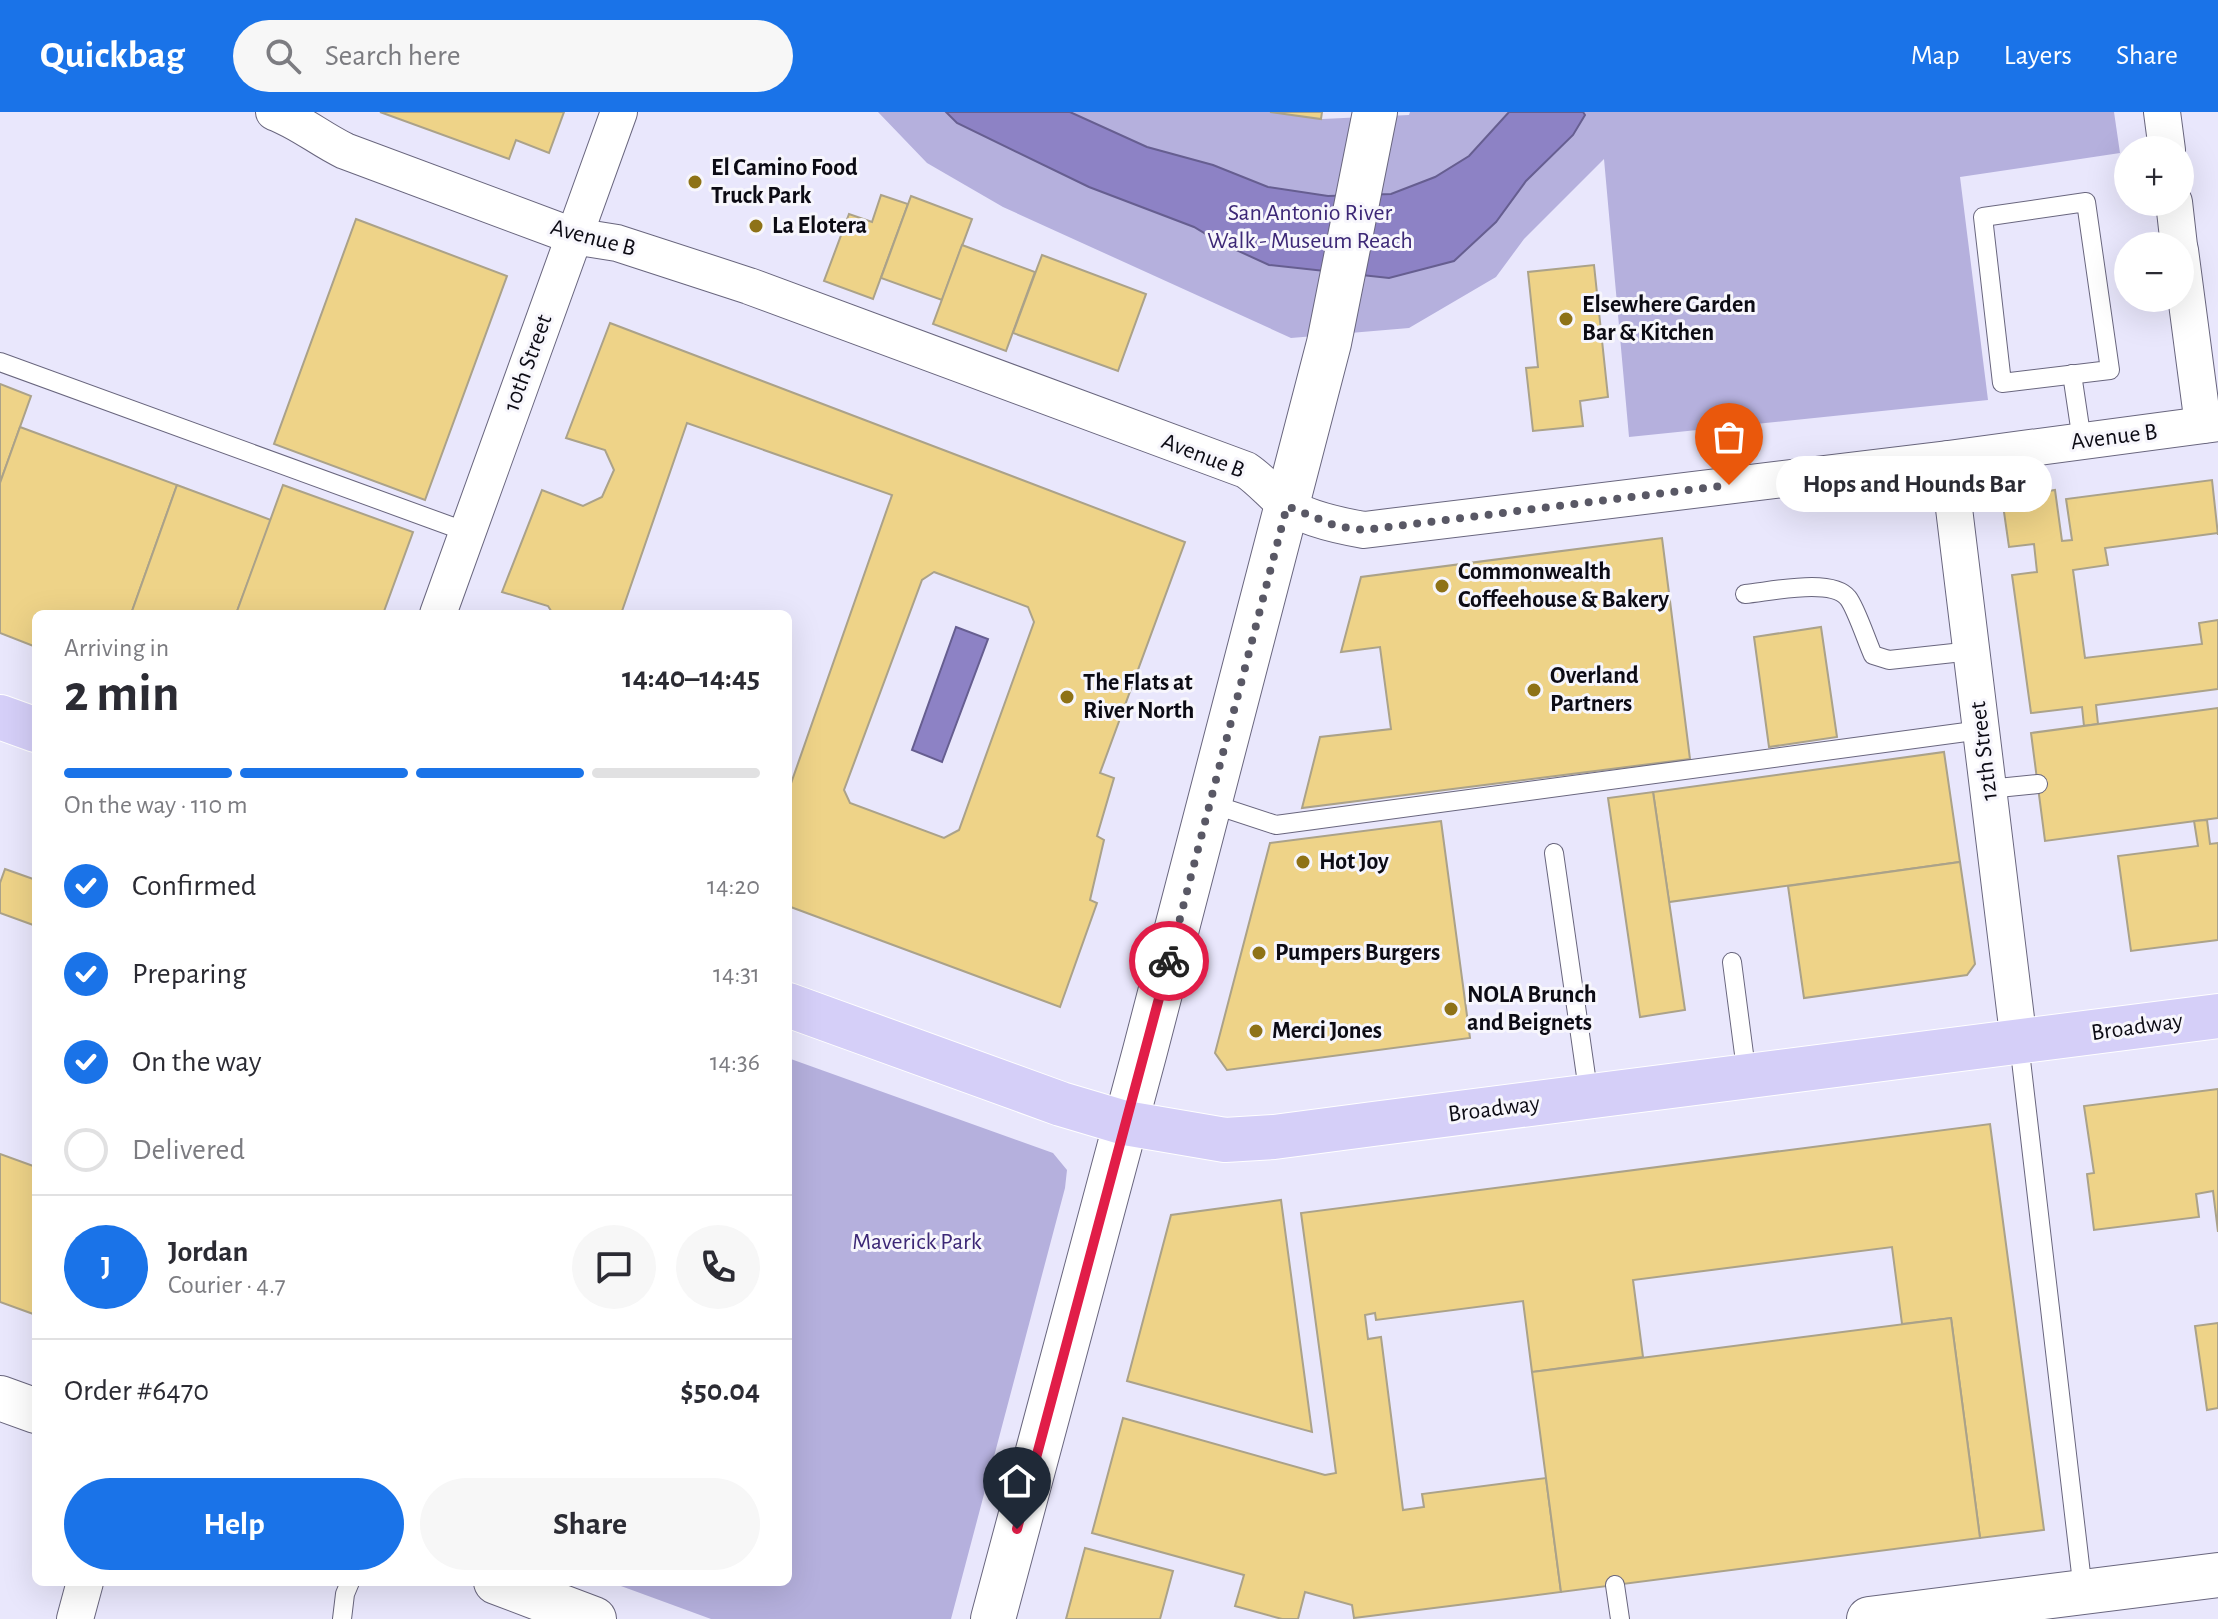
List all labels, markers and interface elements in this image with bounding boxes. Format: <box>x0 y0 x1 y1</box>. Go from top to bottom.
search box <box>233 20 793 92</box>
icon: search <box>261 34 305 78</box>
text: Quickbag <box>40 37 185 75</box>
text: Search here <box>325 41 461 71</box>
text: Map <box>1911 42 1960 70</box>
text: Layers <box>2004 42 2072 70</box>
text: Share <box>2116 42 2178 70</box>
map controls <box>2114 136 2194 312</box>
button: + <box>2114 136 2194 216</box>
place label: El Camino Food Truck Park <box>711 156 858 208</box>
marker: El Camino Food Truck Park <box>686 173 704 191</box>
park label: San Antonio River Walk - Museum Reach <box>1207 201 1413 253</box>
place label: La Elotera <box>772 214 867 238</box>
street label: Avenue B <box>548 215 638 261</box>
marker: La Elotera <box>747 217 765 235</box>
button: − <box>2114 232 2194 312</box>
place label: Elsewhere Garden Bar & Kitchen <box>1582 293 1756 345</box>
marker: Elsewhere Garden Bar & Kitchen <box>1557 310 1575 328</box>
street label: 10th Street <box>499 311 557 415</box>
pin <box>1695 403 1763 485</box>
icon: bag <box>1707 415 1751 459</box>
street label: Avenue B <box>2069 420 2159 454</box>
street label: Avenue B <box>1158 429 1248 483</box>
callout: Hops and Hounds Bar <box>1777 457 2053 513</box>
text: Hops and Hounds Bar <box>1802 471 2026 497</box>
place label: Commonwealth Coffeehouse & Bakery <box>1458 560 1669 612</box>
marker: Commonwealth Coffeehouse & Bakery <box>1433 577 1451 595</box>
text: Arriving in <box>64 635 169 661</box>
text: 14:40–14:45 <box>622 663 760 693</box>
place label: Overland Partners <box>1550 664 1639 716</box>
text: 2 min <box>64 668 179 720</box>
place label: The Flats at River North <box>1083 671 1194 723</box>
marker: Overland Partners <box>1525 681 1543 699</box>
marker: The Flats at River North <box>1058 688 1076 706</box>
street label: 12th Street <box>1966 700 2002 802</box>
text: On the way · 110 m <box>64 792 247 818</box>
place label: Hot Joy <box>1319 850 1389 874</box>
marker: Hot Joy <box>1294 853 1312 871</box>
icon: check <box>64 864 108 908</box>
text: Confirmed <box>132 871 256 901</box>
text: 14:20 <box>707 873 760 899</box>
courier <box>1129 921 1209 1001</box>
icon: bike <box>1147 939 1191 983</box>
place label: Pumpers Burgers <box>1275 941 1440 965</box>
marker: Pumpers Burgers <box>1250 944 1268 962</box>
icon: check <box>64 952 108 996</box>
text: Preparing <box>132 959 247 989</box>
text: 14:31 <box>713 961 760 987</box>
place label: NOLA Brunch and Beignets <box>1467 983 1597 1035</box>
marker: NOLA Brunch and Beignets <box>1442 1000 1460 1018</box>
street label: Broadway <box>2090 1009 2184 1045</box>
place label: Merci Jones <box>1272 1019 1382 1043</box>
marker: Merci Jones <box>1247 1022 1265 1040</box>
icon: check <box>64 1040 108 1084</box>
text: On the way <box>132 1047 261 1077</box>
text: 14:36 <box>710 1049 760 1075</box>
street label: Broadway <box>1447 1091 1541 1127</box>
text: Delivered <box>132 1135 245 1165</box>
button: chat <box>572 1225 656 1309</box>
button: phone <box>676 1225 760 1309</box>
park label: Maverick Park <box>852 1230 982 1254</box>
text: Jordan <box>168 1237 248 1267</box>
text: J <box>101 1252 111 1282</box>
text: Courier · 4.7 <box>168 1272 286 1298</box>
text: Order #6470 <box>64 1376 209 1406</box>
text: $50.04 <box>680 1376 760 1406</box>
pin <box>983 1447 1051 1529</box>
icon: home <box>995 1459 1039 1503</box>
button: Help <box>64 1478 404 1570</box>
button: Share <box>420 1478 760 1570</box>

